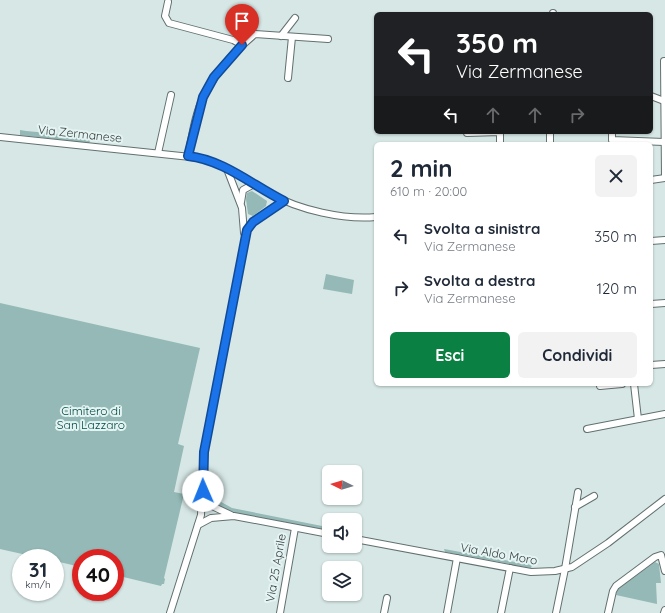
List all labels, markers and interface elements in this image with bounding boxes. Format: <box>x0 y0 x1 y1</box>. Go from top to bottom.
pin <box>225 4 259 45</box>
icon: arrive <box>231 10 253 32</box>
text: 350 m <box>456 25 538 60</box>
icon: left <box>390 28 442 80</box>
text: Via Zermanese <box>456 60 583 83</box>
icon: left <box>440 104 462 126</box>
icon: ahead <box>482 104 504 126</box>
icon: ahead <box>524 104 546 126</box>
icon: right <box>566 104 588 126</box>
street label: Via Zermanese <box>37 122 123 145</box>
text: 2 min <box>390 153 452 183</box>
button: close <box>595 155 637 197</box>
text: 610 m · 20:00 <box>390 183 467 199</box>
text: Svolta a sinistra <box>424 219 540 238</box>
icon: left <box>390 225 412 247</box>
text: 350 m <box>594 227 637 246</box>
text: Via Zermanese <box>424 238 516 254</box>
text: Svolta a destra <box>424 271 535 290</box>
icon: right <box>390 277 412 299</box>
text: 120 m <box>596 279 637 298</box>
text: Via Zermanese <box>424 290 516 306</box>
button: Esci <box>390 332 510 378</box>
button: Condividi <box>518 332 637 378</box>
park label: Cimitero di San Lazzaro <box>57 403 125 432</box>
north arrow <box>322 465 362 505</box>
map controls <box>322 465 362 601</box>
position arrow <box>182 470 224 512</box>
button: sound <box>322 513 362 553</box>
street label: Via 25 Aprile <box>262 532 289 603</box>
street label: Via Aldo Moro <box>459 539 539 568</box>
speed limit sign: 40 <box>72 549 124 601</box>
text: 31 <box>29 557 47 582</box>
button: layers <box>322 561 362 601</box>
text: km/h <box>25 578 51 591</box>

